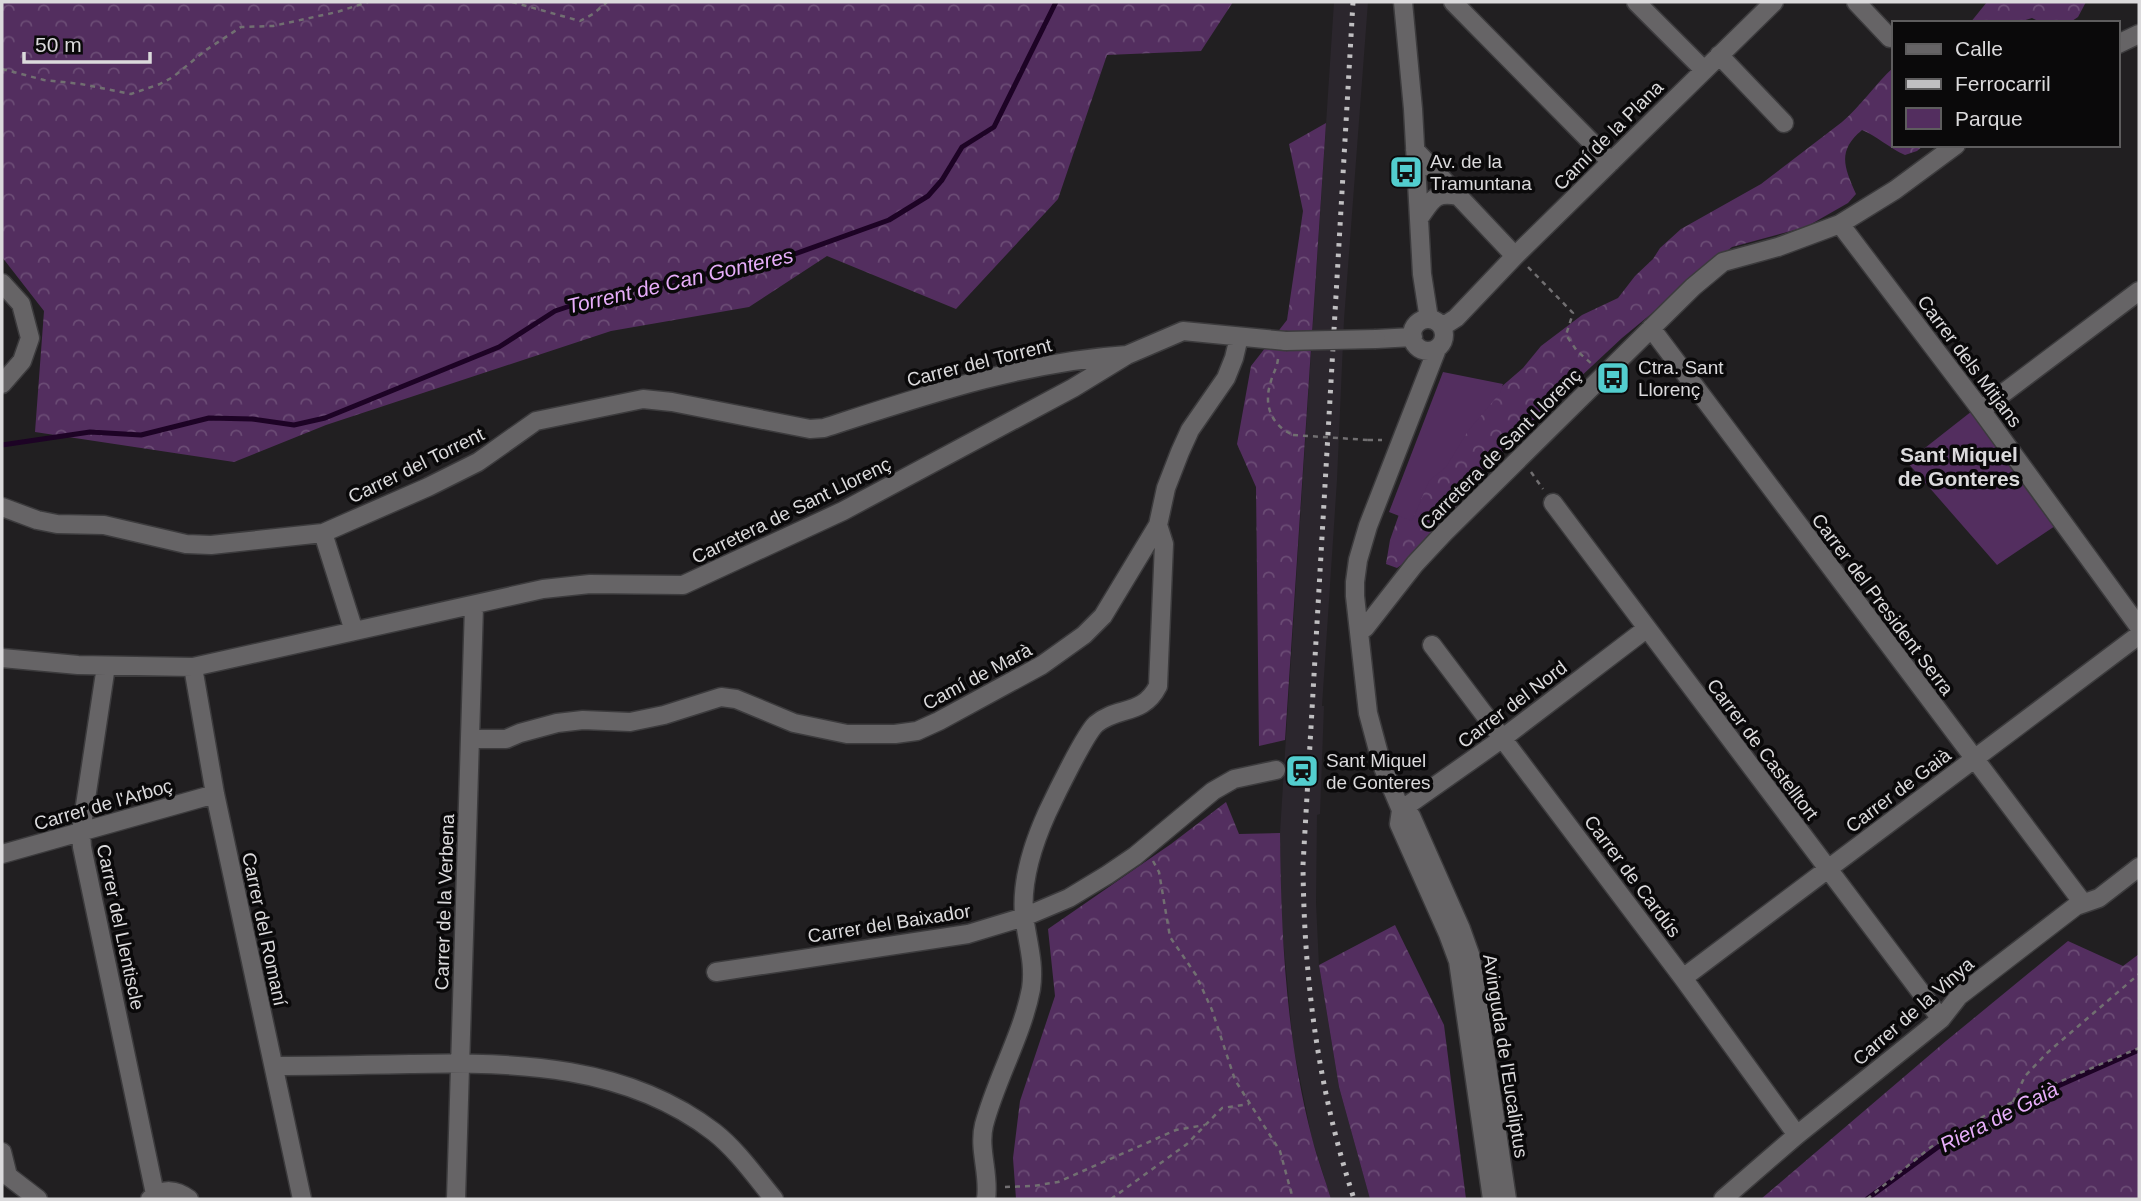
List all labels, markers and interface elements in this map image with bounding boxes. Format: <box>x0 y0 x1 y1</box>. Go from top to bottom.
scale bar <box>24 21 150 65</box>
legend <box>1892 21 2120 147</box>
text: 50 m <box>35 33 82 56</box>
text: Calle <box>1955 37 2003 60</box>
text: Ferrocarril <box>1955 72 2051 95</box>
street label: Camí de la Plana <box>1549 76 1668 194</box>
text: Parque <box>1955 107 2023 130</box>
place label: Av. de la Tramuntana <box>1430 151 1532 194</box>
bus stop icon: Av. de la Tramuntana <box>1387 153 1425 191</box>
water label: Torrent de Can Gonteres <box>565 243 796 318</box>
street label: Carrer dels Mitjans <box>1913 291 2026 431</box>
street label: Carrer del Torrent <box>905 334 1054 391</box>
place label: Ctra. Sant Llorenç <box>1638 357 1724 400</box>
bus stop icon: Ctra. Sant Llorenç <box>1594 359 1632 397</box>
street label: Carretera de Sant Llorenç <box>1416 365 1585 534</box>
street label: Carrer del Torrent <box>345 423 488 507</box>
district label: Sant Miquel de Gonteres <box>1898 443 2020 490</box>
street label: Carretera de Sant Llorenç <box>688 453 894 568</box>
street label: Carrer del President Serra <box>1807 509 1958 700</box>
street label: Camí de Marà <box>919 639 1036 714</box>
street label: Carrer del Nord <box>1454 657 1571 752</box>
street label: Carrer de Castelltort <box>1703 675 1823 824</box>
street label: Carrer de Gaià <box>1842 744 1955 837</box>
place label: Sant Miquel de Gonteres <box>1326 750 1431 793</box>
station icon: Sant Miquel de Gonteres <box>1283 752 1321 790</box>
street label: Carrer de l'Arboç <box>32 775 175 834</box>
street label: Carrer de Cardús <box>1580 811 1685 941</box>
street label: Carrer de la Verbena <box>431 813 458 991</box>
street label: Carrer del Llentiscle <box>93 842 148 1012</box>
street label: Carrer del Romaní <box>238 850 291 1008</box>
street label: Carrer del Baixador <box>806 900 973 947</box>
street label: Avinguda de l'Eucaliptus <box>1479 953 1532 1159</box>
street label: Carrer de la Vinya <box>1849 953 1978 1069</box>
water label: Riera de Gaià <box>1936 1077 2062 1156</box>

